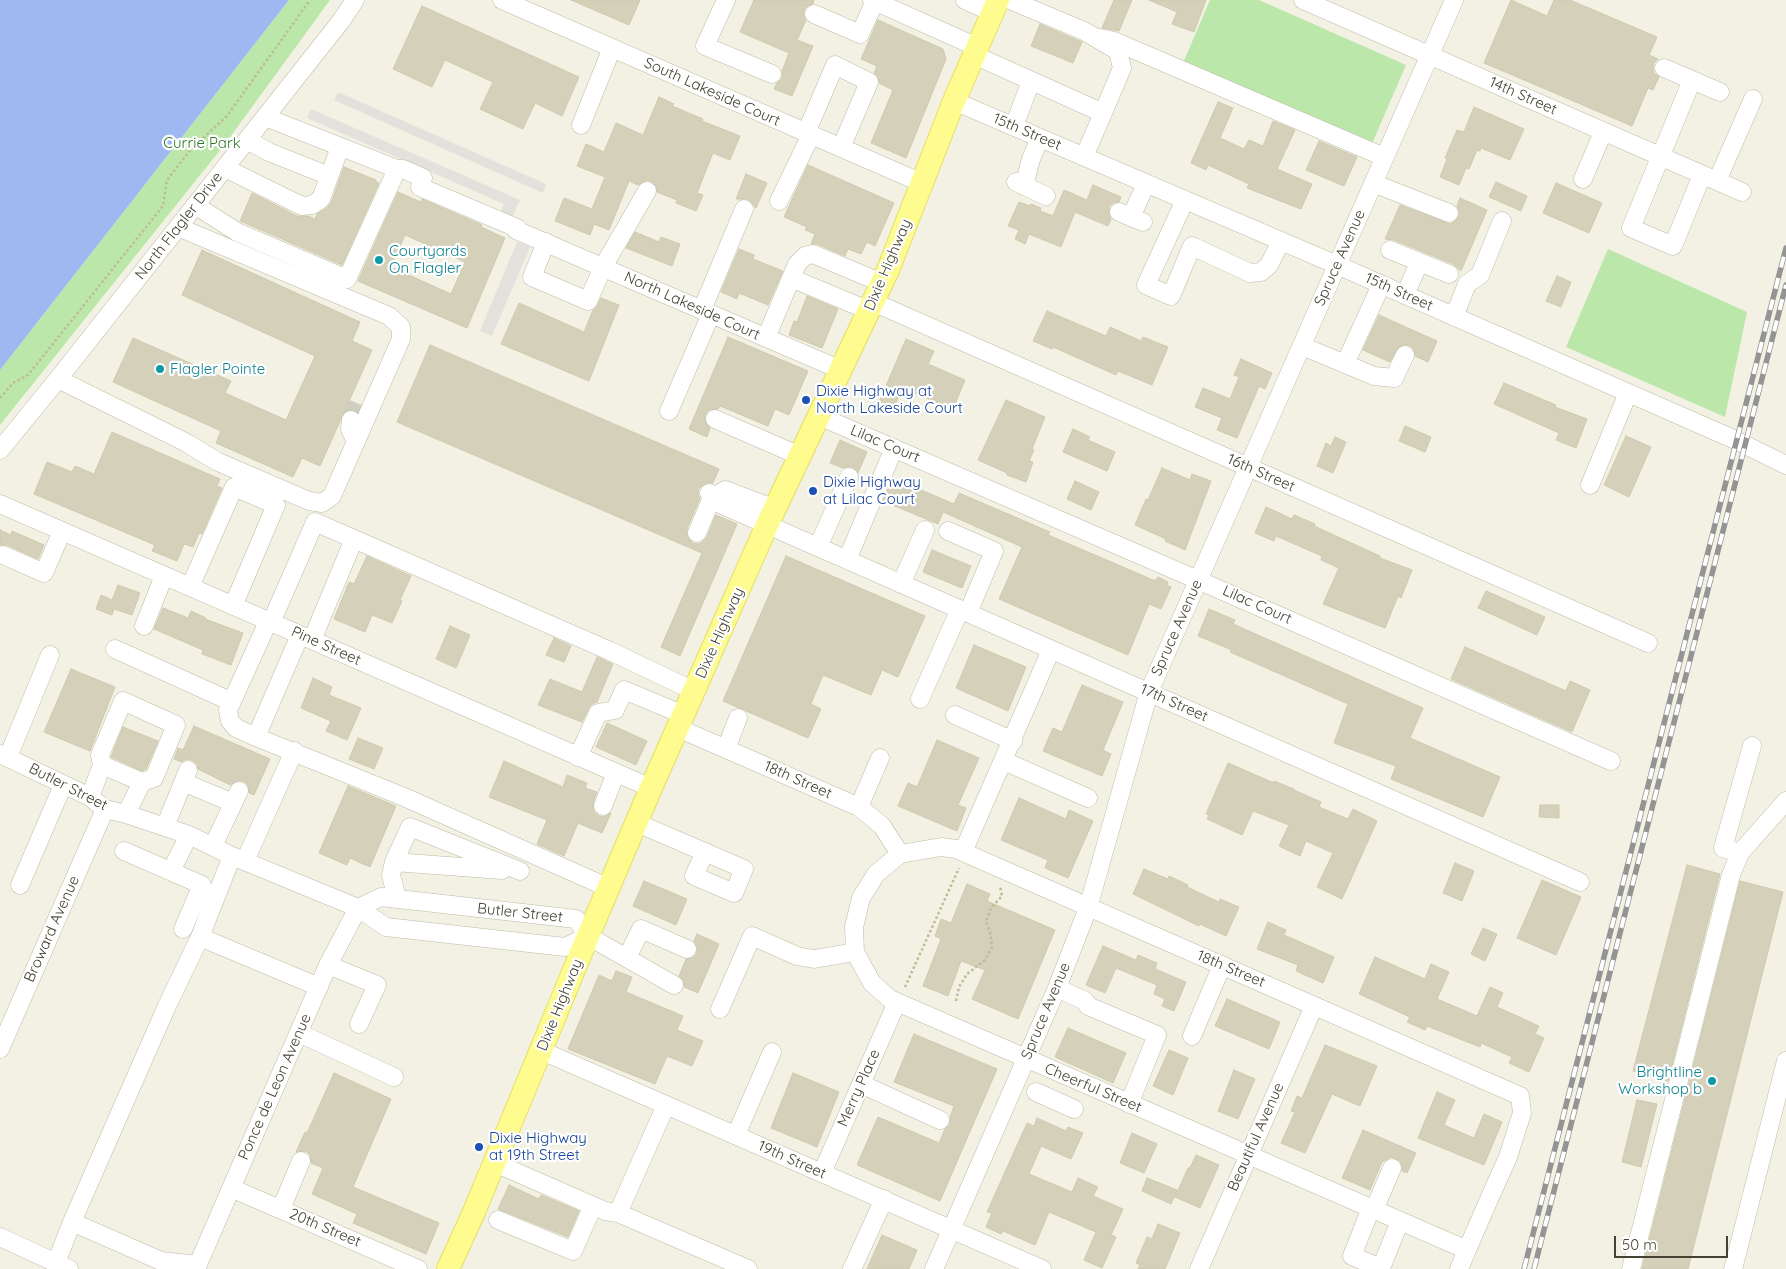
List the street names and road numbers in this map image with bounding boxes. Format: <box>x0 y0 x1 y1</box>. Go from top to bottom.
street label: South Lakeside Court <box>641 54 783 130</box>
street label: 14th Street <box>1486 73 1560 119</box>
street label: 15th Street <box>990 110 1064 154</box>
street label: North Flagler Drive <box>131 169 227 283</box>
street label: Spruce Avenue <box>1311 207 1369 309</box>
street label: Dixie Highway <box>861 216 915 314</box>
street label: North Lakeside Court <box>621 268 763 344</box>
street label: 15th Street <box>1362 269 1436 315</box>
street label: Lilac Court <box>847 421 923 467</box>
street label: 16th Street <box>1224 450 1298 496</box>
street label: Spruce Avenue <box>1148 577 1206 679</box>
street label: Lilac Court <box>1220 582 1294 628</box>
street label: Dixie Highway <box>692 585 748 681</box>
street label: Pine Street <box>288 623 364 669</box>
street label: 17th Street <box>1137 680 1211 726</box>
street label: 18th Street <box>761 757 835 803</box>
street label: Butler Street <box>26 759 110 815</box>
street label: Broward Avenue <box>20 873 84 985</box>
street label: Butler Street <box>476 900 564 926</box>
street label: 18th Street <box>1194 947 1268 991</box>
street label: Dixie Highway <box>533 956 587 1054</box>
street label: Spruce Avenue <box>1018 960 1074 1062</box>
street label: Ponce de Leon Avenue <box>235 1011 315 1163</box>
street label: Merry Place <box>834 1047 884 1129</box>
street label: Cheerful Street <box>1042 1059 1144 1117</box>
street label: Beautiful Avenue <box>1224 1080 1288 1194</box>
street label: 19th Street <box>755 1137 829 1183</box>
street label: 20th Street <box>287 1205 363 1251</box>

